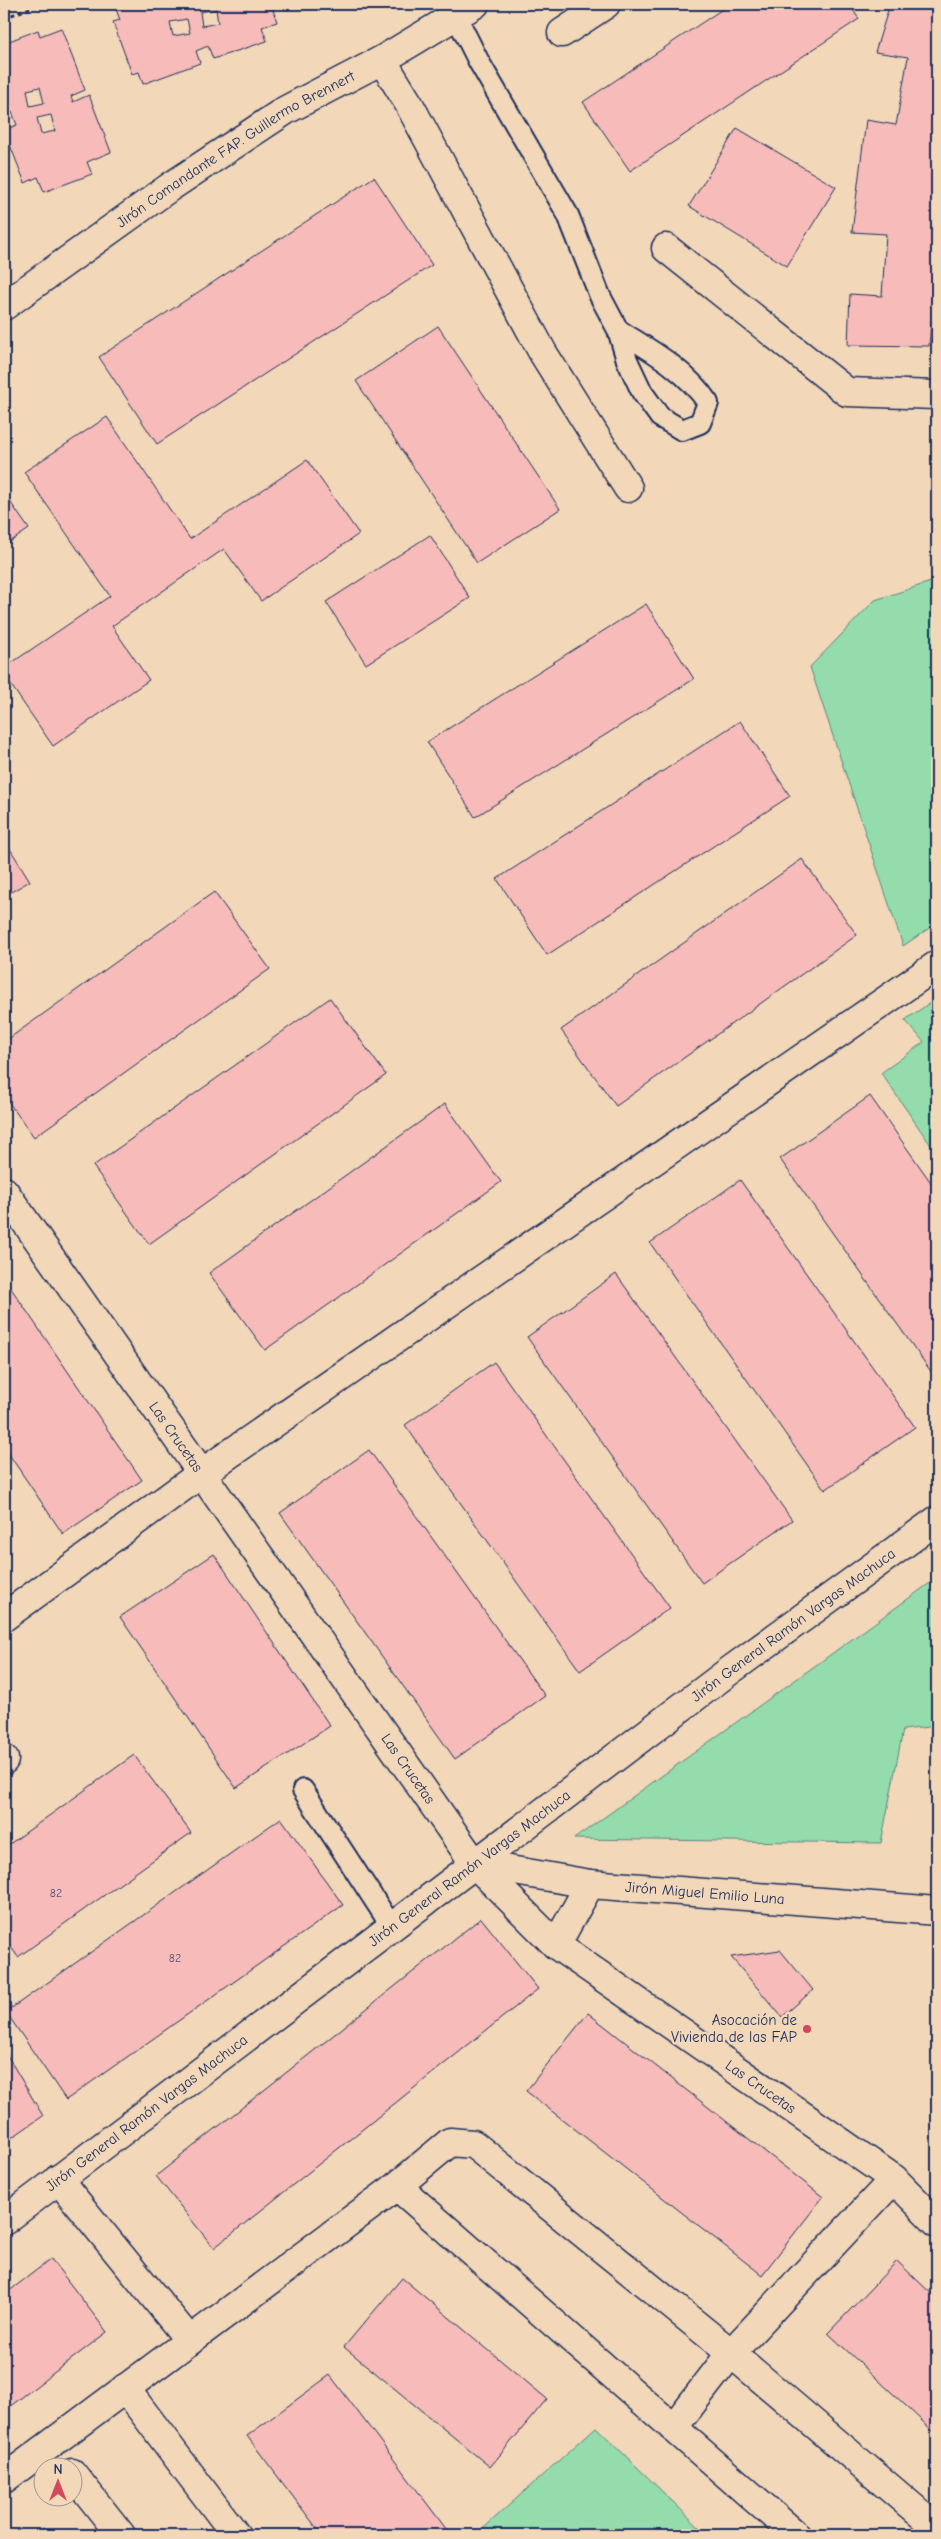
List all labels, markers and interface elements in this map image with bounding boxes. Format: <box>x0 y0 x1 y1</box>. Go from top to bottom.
street label: Jirón Comandante FAP. Guillermo Brennert <box>113 67 358 231</box>
street label: Las Crucetas <box>145 1398 207 1475</box>
street label: Jirón General Ramón Vargas Machuca <box>688 1544 899 1706</box>
street label: Las Crucetas <box>377 1730 439 1807</box>
street label: Jirón General Ramón Vargas Machuca <box>365 1786 574 1950</box>
street label: Jirón Miguel Emilio Luna <box>624 1878 785 1908</box>
house number: 82 <box>50 1886 62 1900</box>
house number: 82 <box>169 1951 181 1965</box>
place label: Asocación de Vivienda de las FAP <box>671 2011 798 2046</box>
marker: Asocación de Vivienda de las FAP <box>801 2023 813 2035</box>
street label: Jirón General Ramón Vargas Machuca <box>42 2031 251 2195</box>
street label: Las Crucetas <box>722 2056 799 2117</box>
north arrow <box>32 2456 82 2506</box>
text: N <box>53 2461 63 2478</box>

